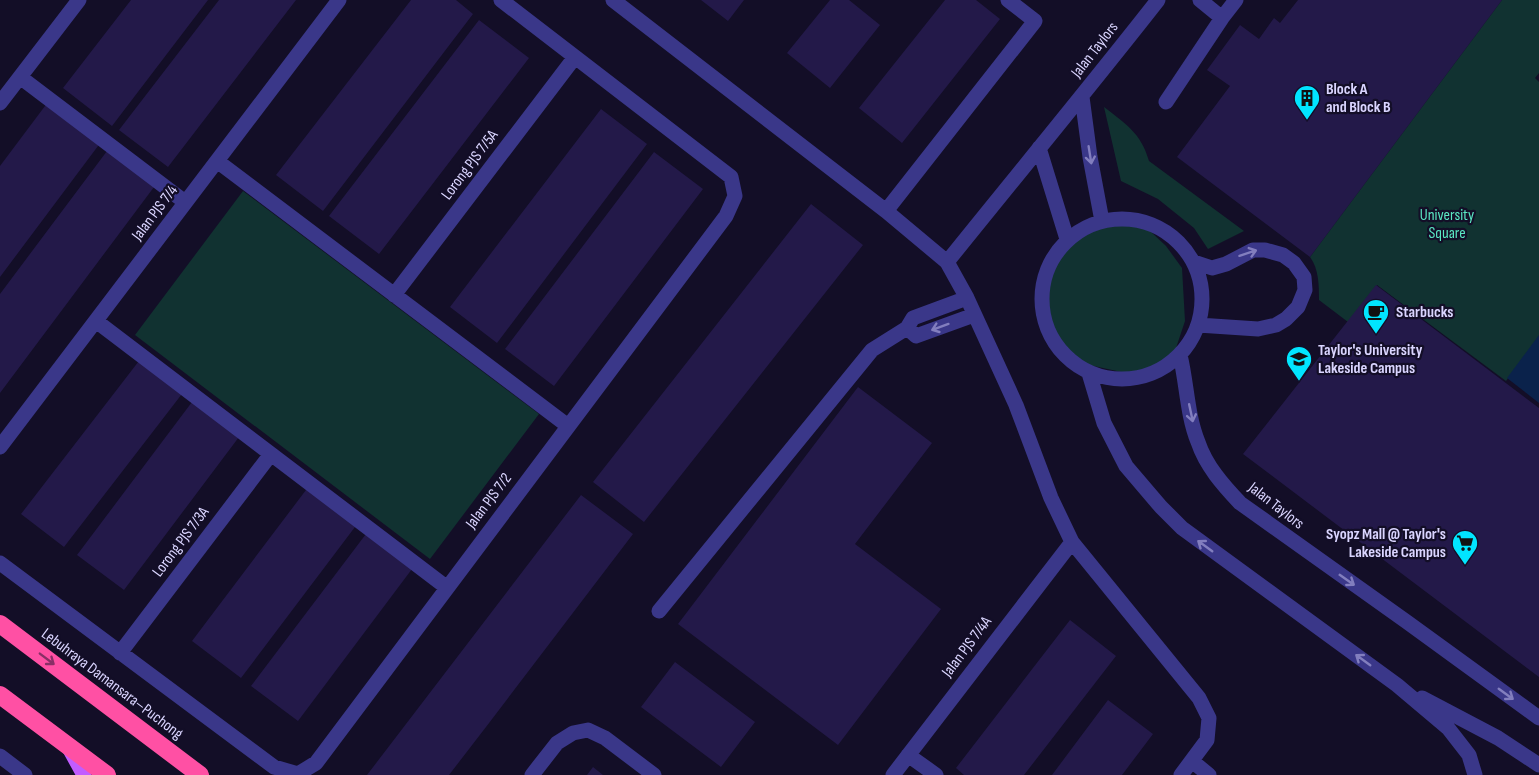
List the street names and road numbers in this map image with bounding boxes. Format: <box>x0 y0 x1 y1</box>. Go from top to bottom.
street label: Jalan Taylors <box>1067 18 1123 82</box>
street label: Lorong PJS 7/5A <box>438 126 502 204</box>
street label: Jalan PJS 7/4 <box>128 181 182 245</box>
street label: Jalan PJS 7/2 <box>461 469 516 533</box>
street label: Jalan Taylors <box>1244 478 1308 534</box>
street label: Lorong PJS 7/3A <box>149 503 214 581</box>
street label: Jalan PJS 7/4A <box>937 613 996 682</box>
street label: Lebuhraya Damansara–Puchong <box>37 625 187 743</box>

